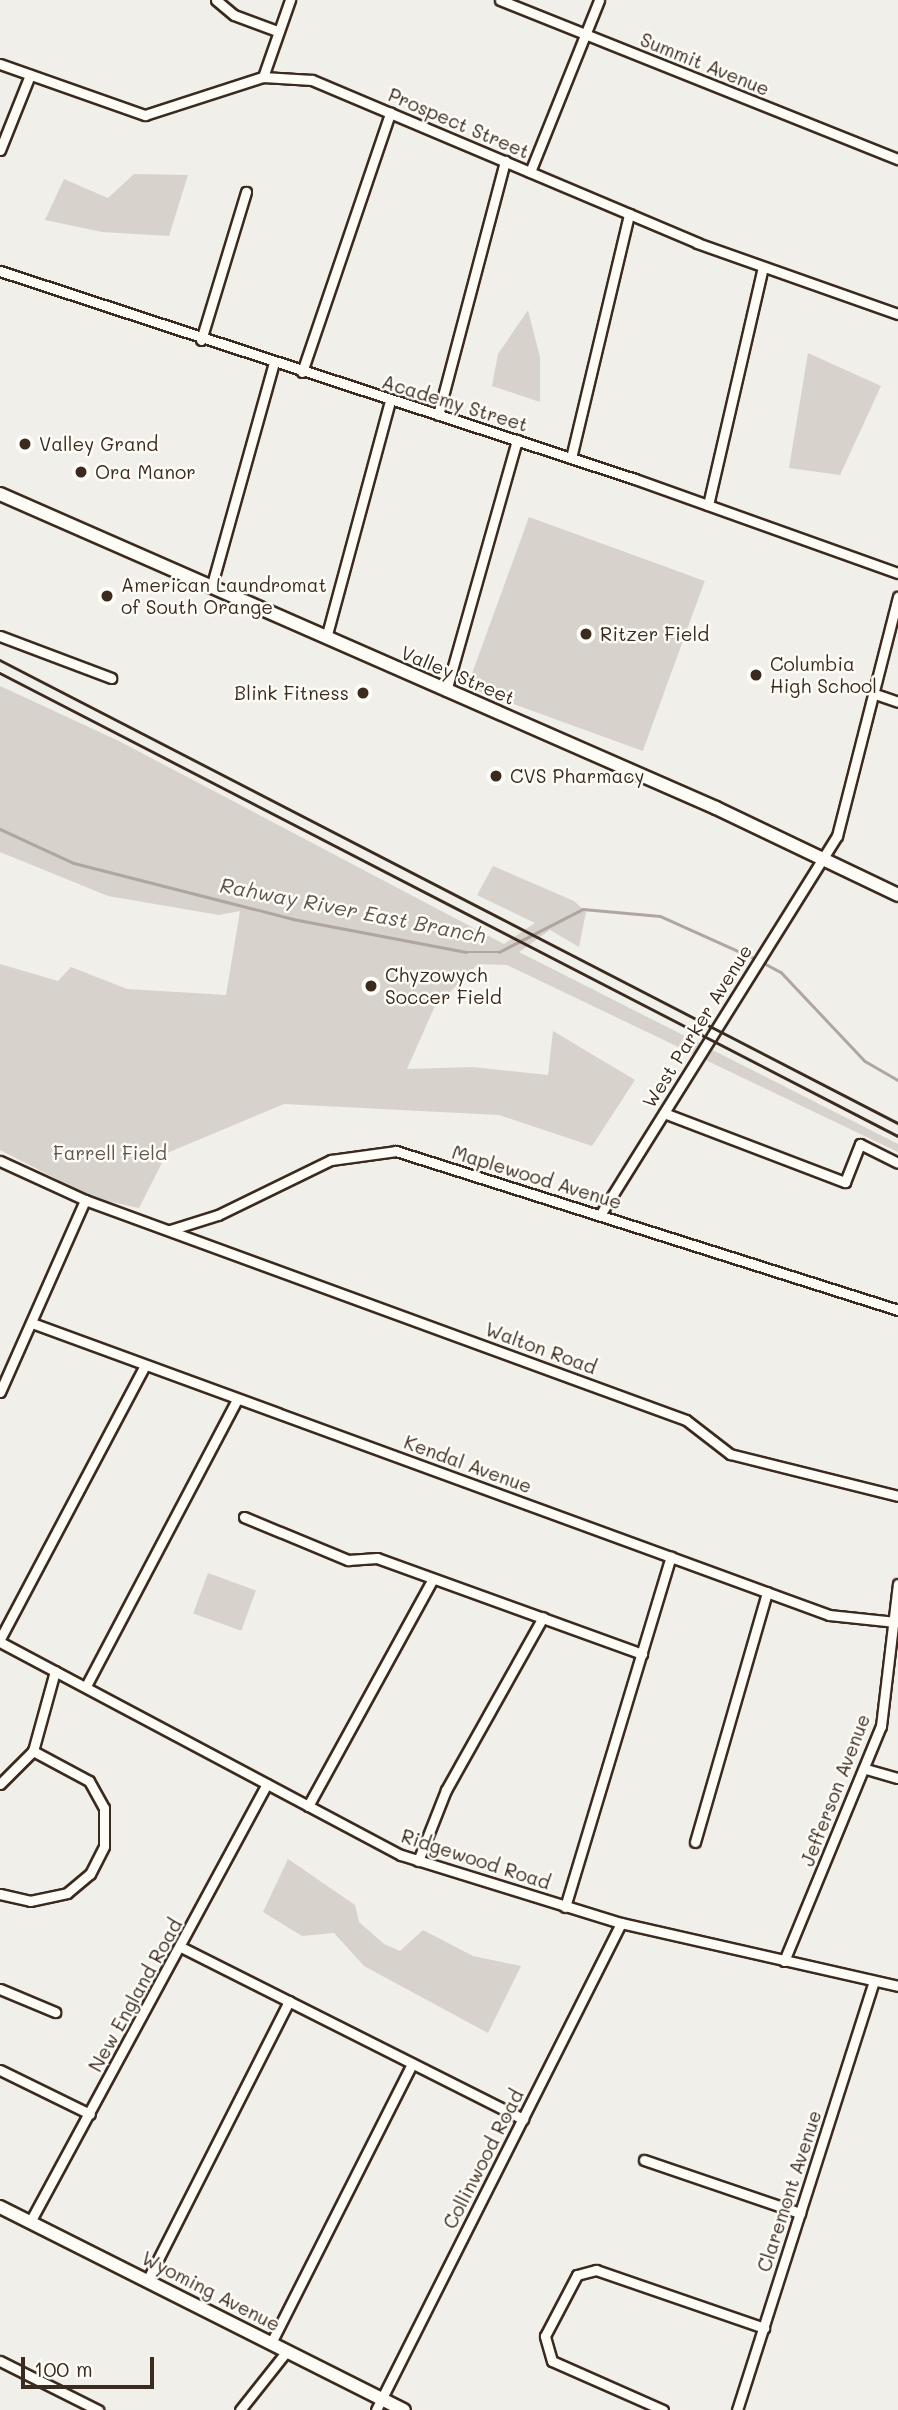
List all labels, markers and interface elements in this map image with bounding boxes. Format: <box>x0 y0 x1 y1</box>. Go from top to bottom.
street label: Summit Avenue <box>637 28 773 100</box>
street label: Prospect Street <box>385 83 533 163</box>
street label: Academy Street <box>379 370 531 436</box>
place label: Valley Grand <box>39 433 158 455</box>
marker: Valley Grand <box>17 436 33 452</box>
place label: Ora Manor <box>95 461 196 483</box>
marker: Ora Manor <box>73 464 89 480</box>
place label: American Laundromat of South Orange <box>121 574 327 618</box>
marker: American Laundromat of South Orange <box>99 588 115 604</box>
place label: Ritzer Field <box>600 623 709 645</box>
marker: Ritzer Field <box>578 626 594 642</box>
street label: Valley Street <box>397 641 519 709</box>
place label: Columbia High School <box>770 653 877 697</box>
marker: Columbia High School <box>748 667 764 683</box>
place label: Blink Fitness <box>234 682 349 704</box>
marker: Blink Fitness <box>355 685 371 701</box>
place label: CVS Pharmacy <box>510 765 644 787</box>
marker: CVS Pharmacy <box>488 768 504 784</box>
water label: Rahway River East Branch <box>218 872 488 948</box>
street label: West Parker Avenue <box>637 940 757 1112</box>
place label: Chyzowych Soccer Field <box>385 964 502 1008</box>
marker: Chyzowych Soccer Field <box>363 978 379 994</box>
street label: Maplewood Avenue <box>449 1140 625 1214</box>
park label: Farrell Field <box>53 1142 167 1164</box>
street label: Walton Road <box>482 1317 600 1379</box>
street label: Kendal Avenue <box>401 1430 535 1498</box>
street label: Jefferson Avenue <box>795 1711 875 1869</box>
street label: Ridgewood Road <box>399 1824 553 1894</box>
street label: New England Road <box>83 1914 187 2076</box>
street label: Collinwood Road <box>438 2085 528 2233</box>
street label: Claremont Avenue <box>752 2107 826 2275</box>
street label: Wyoming Avenue <box>138 2246 284 2336</box>
scale bar <box>24 2344 158 2388</box>
text: 100 m <box>34 2355 93 2382</box>

